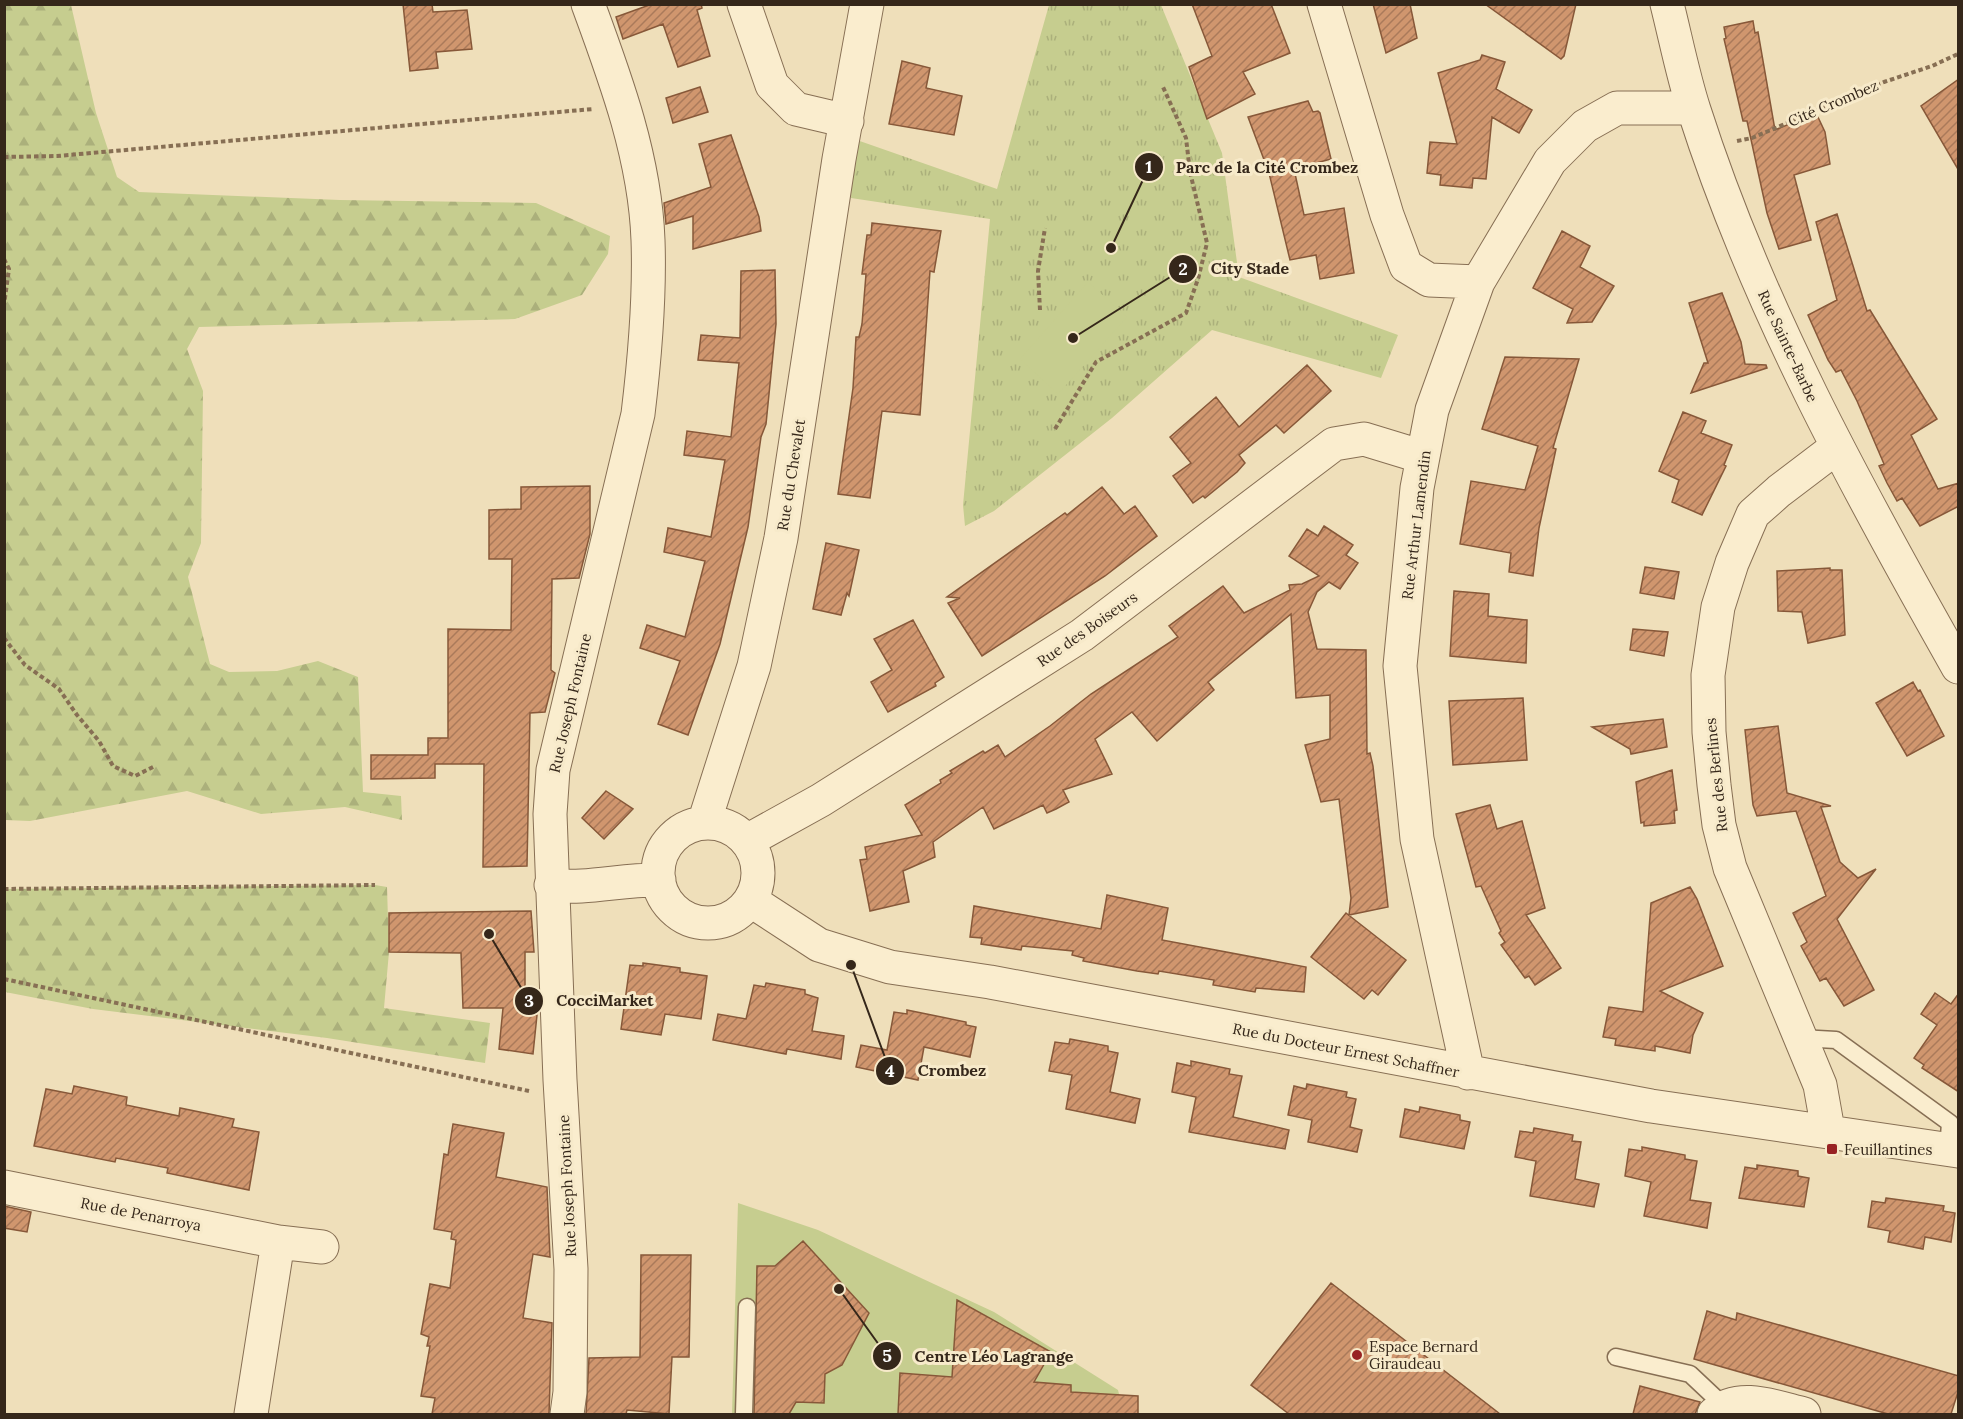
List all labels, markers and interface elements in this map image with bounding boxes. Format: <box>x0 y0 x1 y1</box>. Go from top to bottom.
street label: Cité Crombez <box>1785 75 1881 131</box>
callout: Parc de la Cité Crombez <box>1134 150 1370 184</box>
text: 1 <box>1145 155 1153 178</box>
text: Parc de la Cité Crombez <box>1176 157 1358 177</box>
callout: City Stade <box>1168 252 1301 286</box>
text: 2 <box>1178 257 1188 280</box>
text: City Stade <box>1211 258 1290 278</box>
street label: Rue Sainte-Barbe <box>1754 287 1822 405</box>
street label: Rue du Chevalet <box>773 418 809 532</box>
street label: Rue Arthur Lamendin <box>1397 449 1435 601</box>
street label: Rue des Boiseurs <box>1033 587 1141 671</box>
street label: Rue Joseph Fontaine <box>545 631 595 775</box>
street label: Rue des Berlines <box>1701 717 1731 833</box>
callout: CocciMarket <box>514 984 665 1018</box>
text: 3 <box>524 989 534 1012</box>
text: CocciMarket <box>556 990 654 1010</box>
street label: Rue du Docteur Ernest Schaffner <box>1231 1019 1461 1081</box>
callout: Crombez <box>875 1054 998 1088</box>
text: 4 <box>885 1059 895 1082</box>
text: Crombez <box>918 1060 986 1080</box>
street label: Rue Joseph Fontaine <box>554 1114 580 1258</box>
place label: Feuillantines <box>1844 1140 1932 1159</box>
marker: Feuillantines <box>1825 1142 1839 1156</box>
street label: Rue de Penarroya <box>79 1193 203 1235</box>
place label: Espace Bernard Giraudeau <box>1369 1337 1478 1373</box>
callout: Centre Léo Lagrange <box>872 1339 1085 1373</box>
text: 5 <box>882 1344 892 1367</box>
text: Centre Léo Lagrange <box>915 1346 1074 1366</box>
marker: Espace Bernard Giraudeau <box>1350 1348 1364 1362</box>

